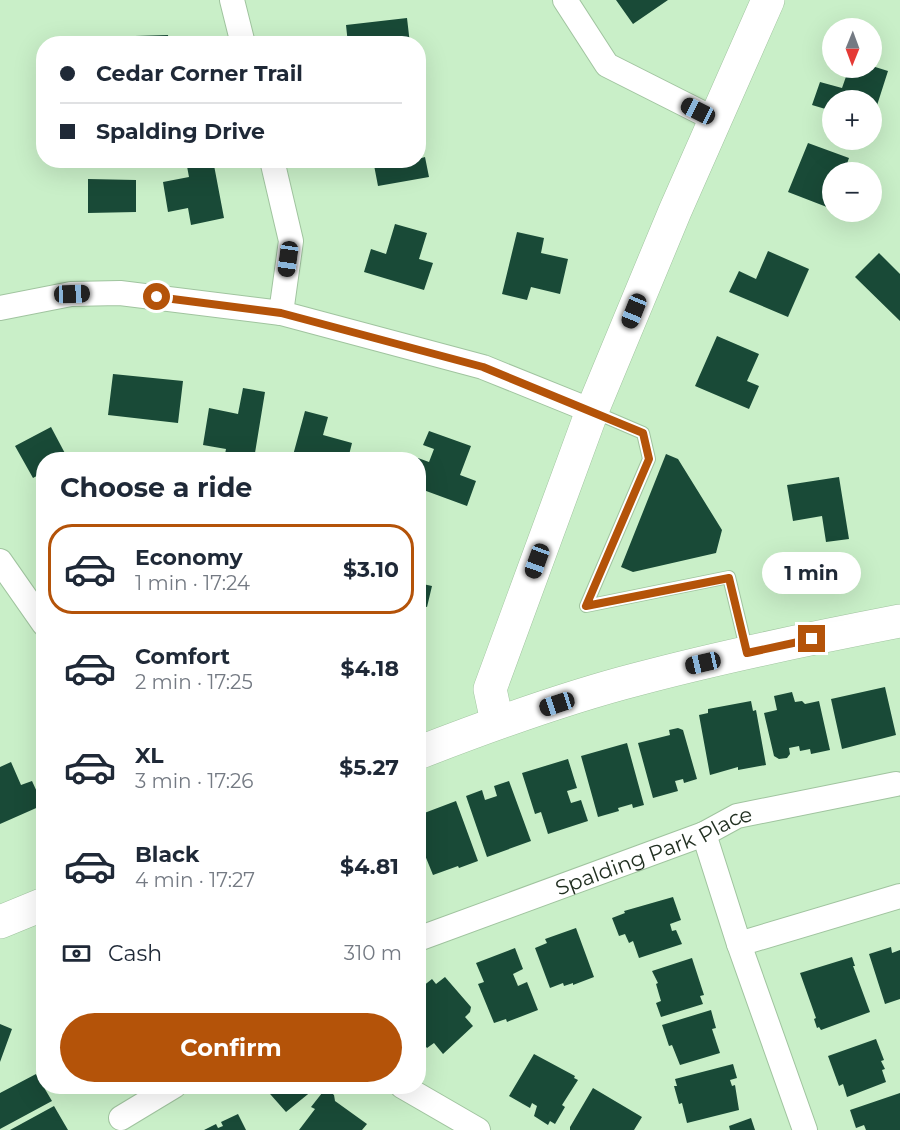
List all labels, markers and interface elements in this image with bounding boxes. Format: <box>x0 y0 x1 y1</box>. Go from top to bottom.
north arrow <box>822 18 882 78</box>
map controls <box>822 18 882 222</box>
text: Cedar Corner Trail <box>96 60 303 87</box>
button: + <box>822 90 882 150</box>
car <box>678 95 718 127</box>
text: Spalding Drive <box>96 118 265 145</box>
button: − <box>822 162 882 222</box>
car <box>277 240 299 278</box>
route start <box>143 283 170 310</box>
car <box>54 284 90 304</box>
car <box>619 291 649 331</box>
text: Choose a ride <box>60 471 252 504</box>
car <box>522 541 552 581</box>
icon: car <box>63 542 117 596</box>
text: Economy <box>135 544 243 571</box>
callout: 1 min <box>762 552 862 594</box>
text: $3.10 <box>343 556 399 583</box>
text: 1 min <box>784 561 839 585</box>
text: 1 min · 17:24 <box>135 571 250 595</box>
route end <box>798 625 825 652</box>
icon: car <box>63 641 117 695</box>
text: Comfort <box>135 643 230 670</box>
car <box>683 650 723 676</box>
text: $4.18 <box>341 655 399 682</box>
text: 2 min · 17:25 <box>135 670 253 694</box>
car <box>537 690 577 718</box>
icon: car <box>63 740 117 794</box>
text: XL <box>135 742 164 769</box>
text: $5.27 <box>339 754 399 781</box>
text: 3 min · 17:26 <box>135 769 254 793</box>
street label: Spalding Park Place <box>552 801 754 900</box>
icon: car <box>63 839 117 893</box>
text: Black <box>135 841 199 868</box>
text: $4.81 <box>340 853 399 880</box>
text: 4 min · 17:27 <box>135 868 255 892</box>
icon: cash <box>60 937 93 970</box>
text: Cash <box>108 940 162 967</box>
text: 310 m <box>344 941 402 965</box>
button: Confirm <box>60 1013 402 1082</box>

